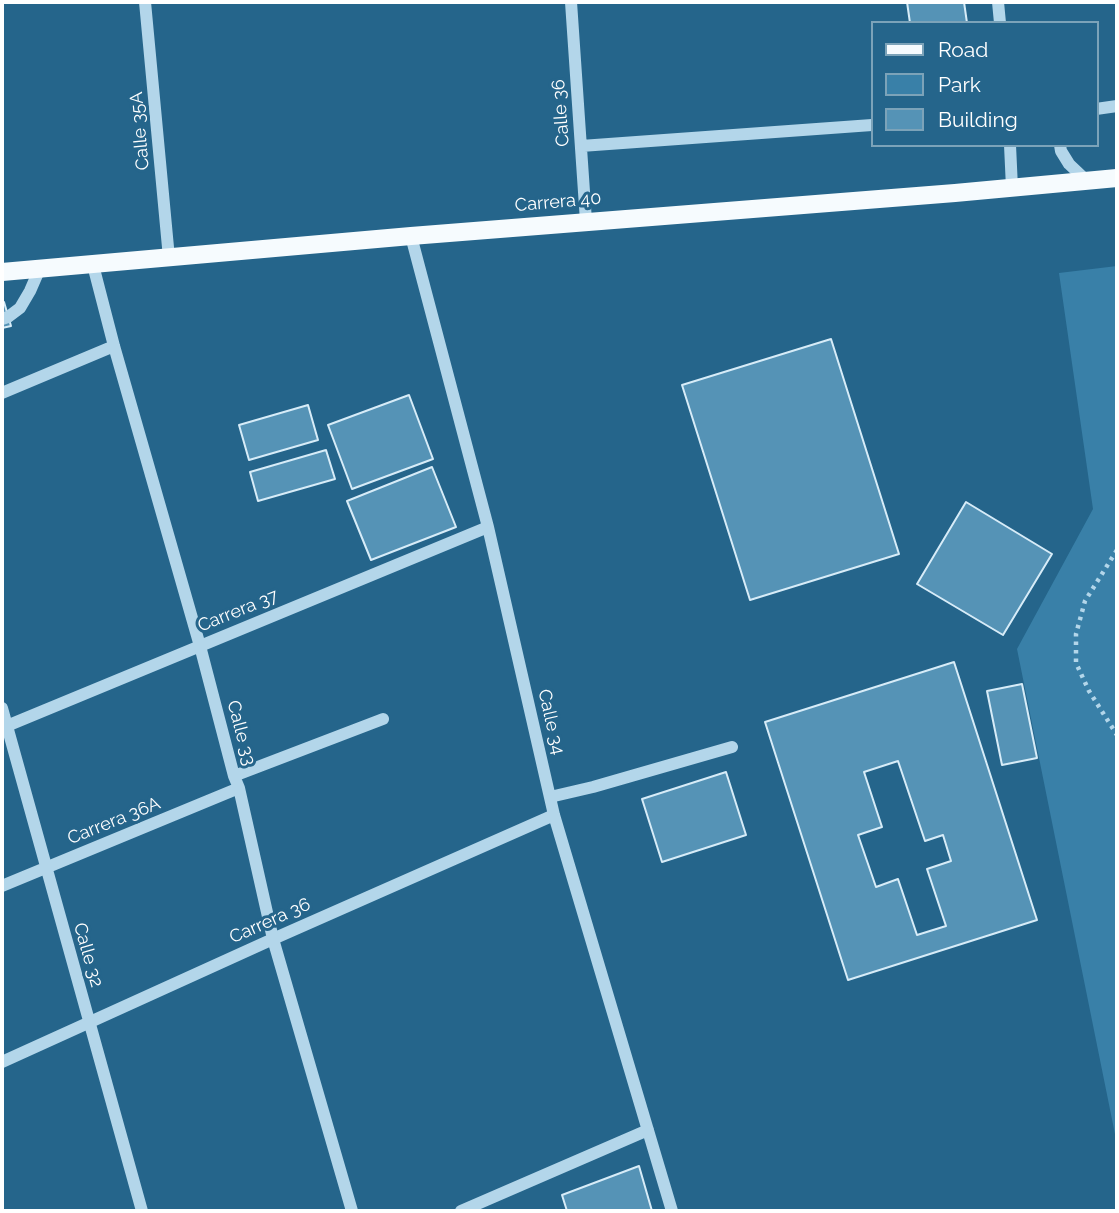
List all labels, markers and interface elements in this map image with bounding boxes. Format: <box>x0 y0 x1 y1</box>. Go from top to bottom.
legend <box>870 21 1098 147</box>
text: Road <box>938 37 988 62</box>
text: Park <box>938 72 981 97</box>
street label: Calle 36 <box>548 79 574 147</box>
street label: Calle 35A <box>126 91 154 171</box>
text: Building <box>938 107 1018 132</box>
street label: Carrera 40 <box>514 187 602 217</box>
street label: Carrera 37 <box>195 585 281 637</box>
street label: Calle 34 <box>533 687 569 757</box>
street label: Calle 33 <box>222 698 260 768</box>
street label: Carrera 36A <box>64 793 164 849</box>
street label: Carrera 36 <box>226 894 314 948</box>
street label: Calle 32 <box>69 920 107 990</box>

